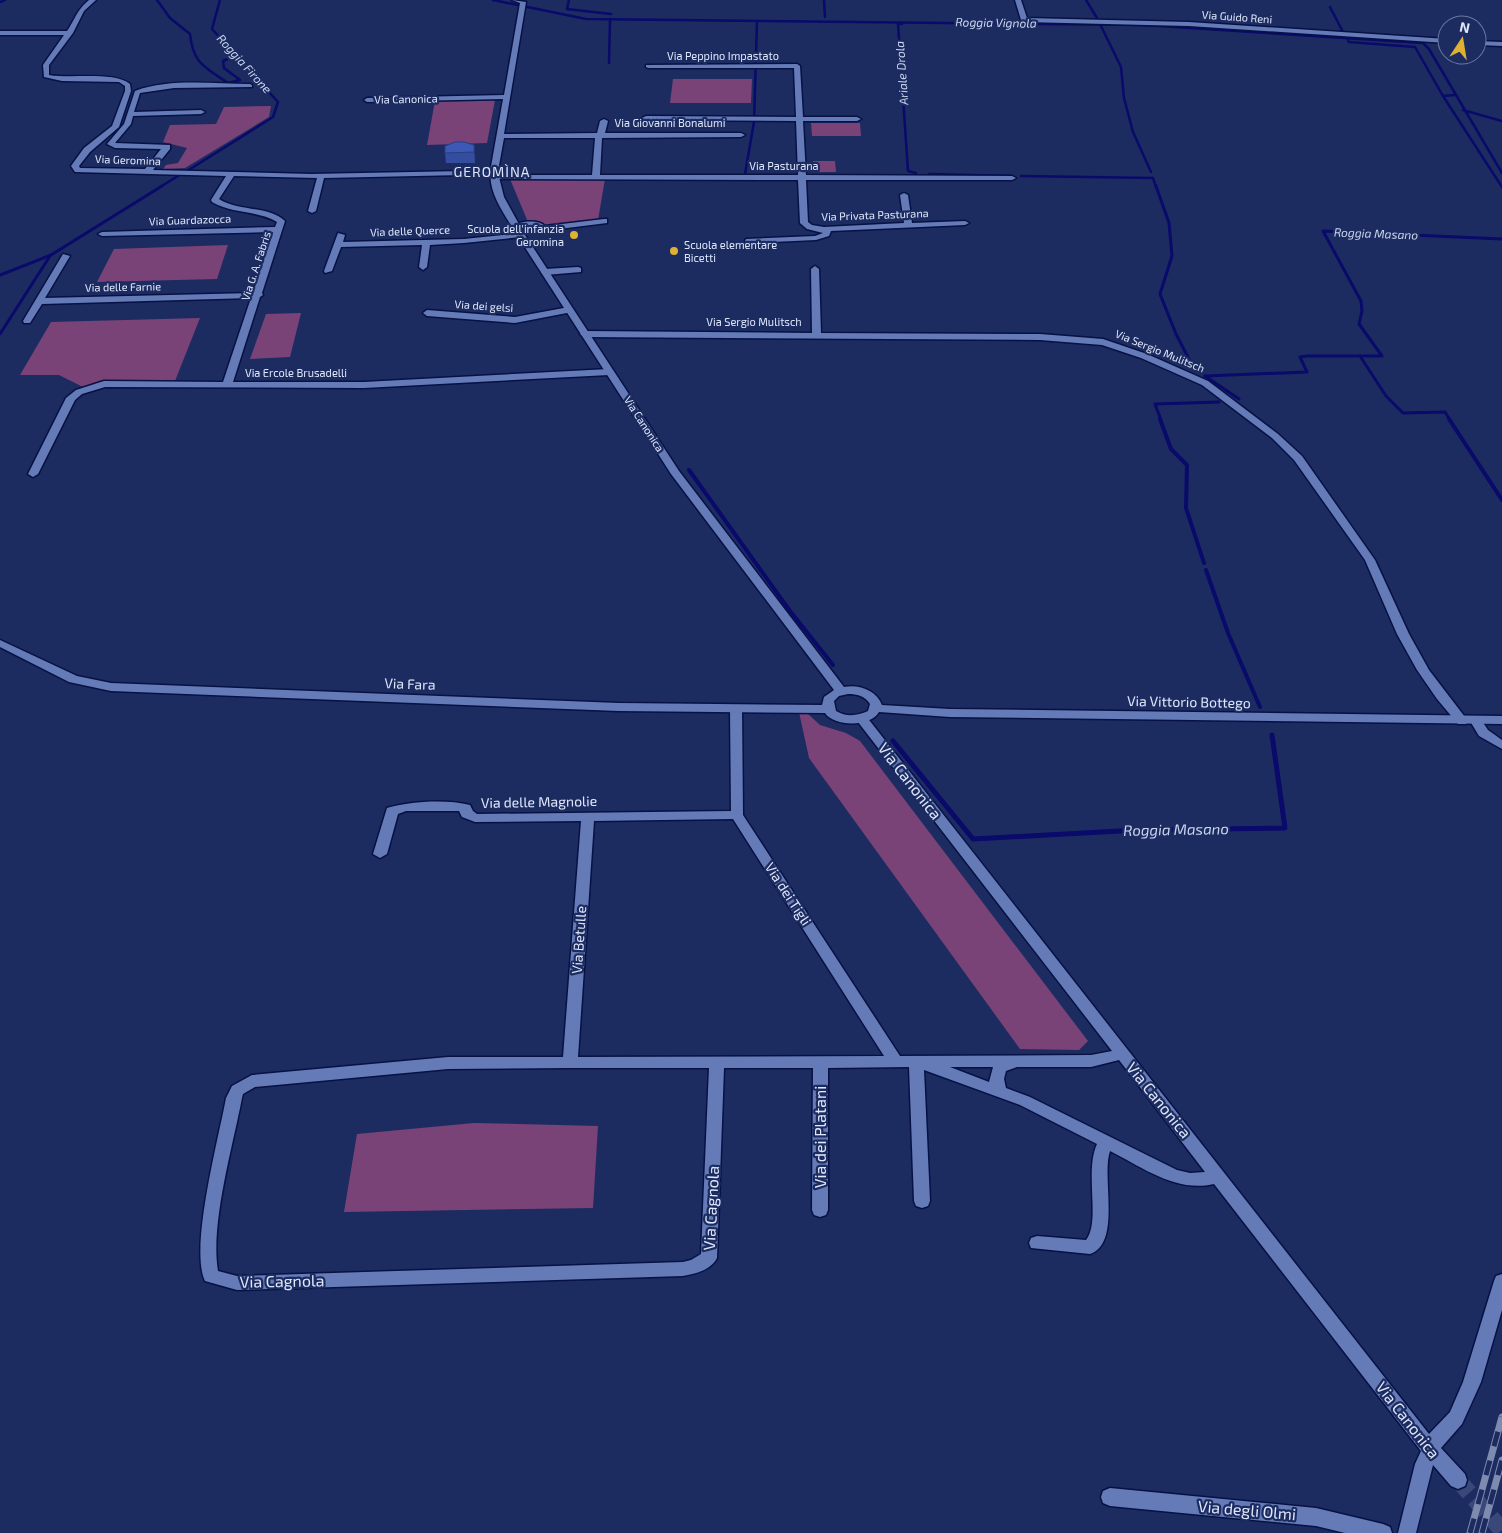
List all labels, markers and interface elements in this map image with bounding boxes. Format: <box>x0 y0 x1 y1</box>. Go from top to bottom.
street label: Via Guido Reni <box>1201 8 1273 25</box>
water label: Roggia Vignola <box>955 14 1037 30</box>
north arrow <box>1437 15 1487 65</box>
text: N <box>1458 17 1472 36</box>
water label: Roggia Firone <box>215 31 275 96</box>
water label: Ariale Drola <box>892 40 910 107</box>
street label: Via Peppino Impastato <box>667 49 779 62</box>
street label: Via Canonica <box>374 91 438 106</box>
street label: Via Giovanni Bonalumi <box>615 116 725 129</box>
street label: Via Geromina <box>95 152 161 167</box>
street label: Via Pasturana <box>749 159 819 172</box>
district label: GEROMÌNA <box>453 163 531 180</box>
street label: Via Privata Pasturana <box>821 206 929 223</box>
street label: Via Guardazocca <box>149 212 231 227</box>
place label: Scuola dell'infanzia Geromina <box>467 222 564 248</box>
street label: Via delle Querce <box>370 223 450 239</box>
water label: Roggia Masano <box>1334 225 1419 241</box>
street label: Via G. A. Fabris <box>238 229 273 302</box>
marker: Scuola dell'infanzia Geromina <box>568 229 580 241</box>
place label: Scuola elementare Bicetti <box>684 238 777 264</box>
marker: Scuola elementare Bicetti <box>668 245 680 257</box>
street label: Via delle Farnie <box>85 279 161 294</box>
street label: Via dei gelsi <box>454 297 514 314</box>
street label: Via Sergio Mulitsch <box>706 315 802 328</box>
street label: Via Sergio Mulitsch <box>1114 327 1207 374</box>
street label: Via Ercole Brusadelli <box>245 366 347 379</box>
street label: Via Canonica <box>622 394 667 454</box>
street label: Via Fara <box>384 674 436 693</box>
street label: Via Vittorio Bottego <box>1127 692 1251 711</box>
street label: Via Canonica <box>875 739 946 823</box>
street label: Via delle Magnolie <box>481 792 597 811</box>
water label: Roggia Masano <box>1123 819 1229 839</box>
street label: Via dei Tigli <box>762 859 815 928</box>
street label: Via Betulle <box>568 905 589 975</box>
street label: Via Canonica <box>1123 1058 1196 1142</box>
street label: Via dei Platani <box>810 1086 829 1188</box>
street label: Via Cagnola <box>699 1165 722 1251</box>
street label: Via Cagnola <box>239 1270 325 1291</box>
street label: Via Canonica <box>1373 1378 1444 1462</box>
street label: Via degli Olmi <box>1197 1496 1297 1523</box>

